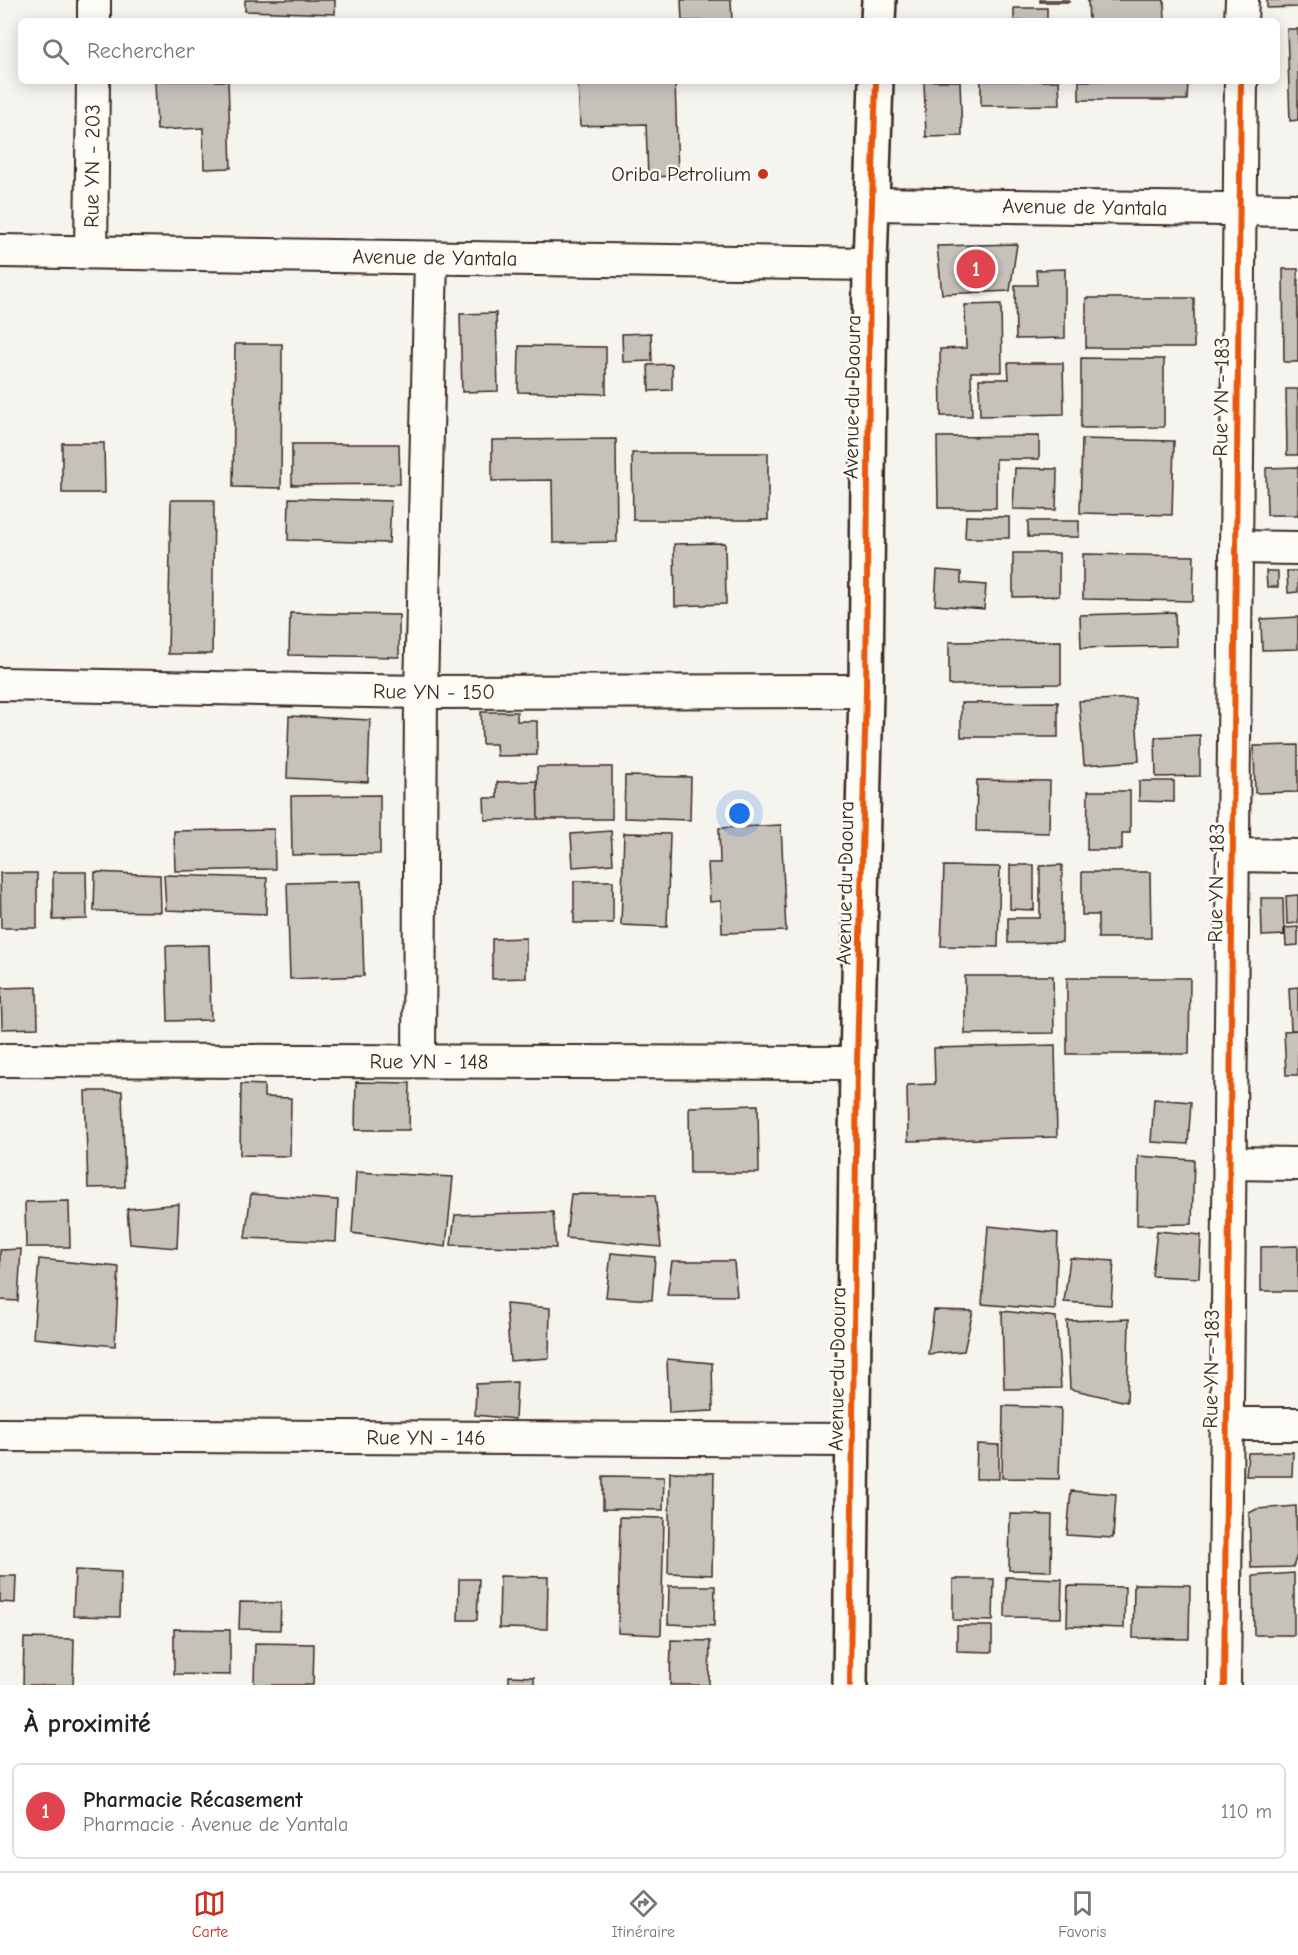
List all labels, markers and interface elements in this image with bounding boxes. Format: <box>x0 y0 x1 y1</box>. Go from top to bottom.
search box <box>18 18 1280 84</box>
icon: search <box>39 35 72 68</box>
text: Rechercher <box>87 38 195 64</box>
street label: Rue YN - 203 <box>79 104 105 228</box>
place label: Oriba Petrolium <box>611 162 751 186</box>
marker: Oriba Petrolium <box>756 167 770 181</box>
street label: Avenue de Yantala <box>1002 194 1168 220</box>
street label: Avenue de Yantala <box>352 244 518 271</box>
pin: 1 <box>956 246 996 292</box>
street label: Avenue du Daoura <box>839 315 865 479</box>
street label: Rue YN - 183 <box>1208 337 1234 457</box>
street label: Rue YN - 150 <box>373 679 495 704</box>
your location <box>725 799 754 828</box>
street label: Avenue du Daoura <box>832 801 858 965</box>
street label: Rue YN - 183 <box>1203 823 1229 943</box>
street label: Rue YN - 148 <box>370 1049 488 1074</box>
street label: Avenue du Daoura <box>824 1287 850 1451</box>
street label: Rue YN - 183 <box>1198 1309 1224 1429</box>
street label: Rue YN - 146 <box>366 1425 486 1450</box>
text: À proximité <box>24 1709 151 1739</box>
text: Pharmacie Récasement <box>83 1787 303 1813</box>
text: 1 <box>42 1800 49 1823</box>
text: 110 m <box>1221 1800 1272 1823</box>
text: Pharmacie · Avenue de Yantala <box>83 1813 348 1836</box>
tab: Carte <box>192 1887 228 1941</box>
tab: Itinéraire <box>612 1887 675 1941</box>
tab: Favoris <box>1058 1887 1106 1941</box>

